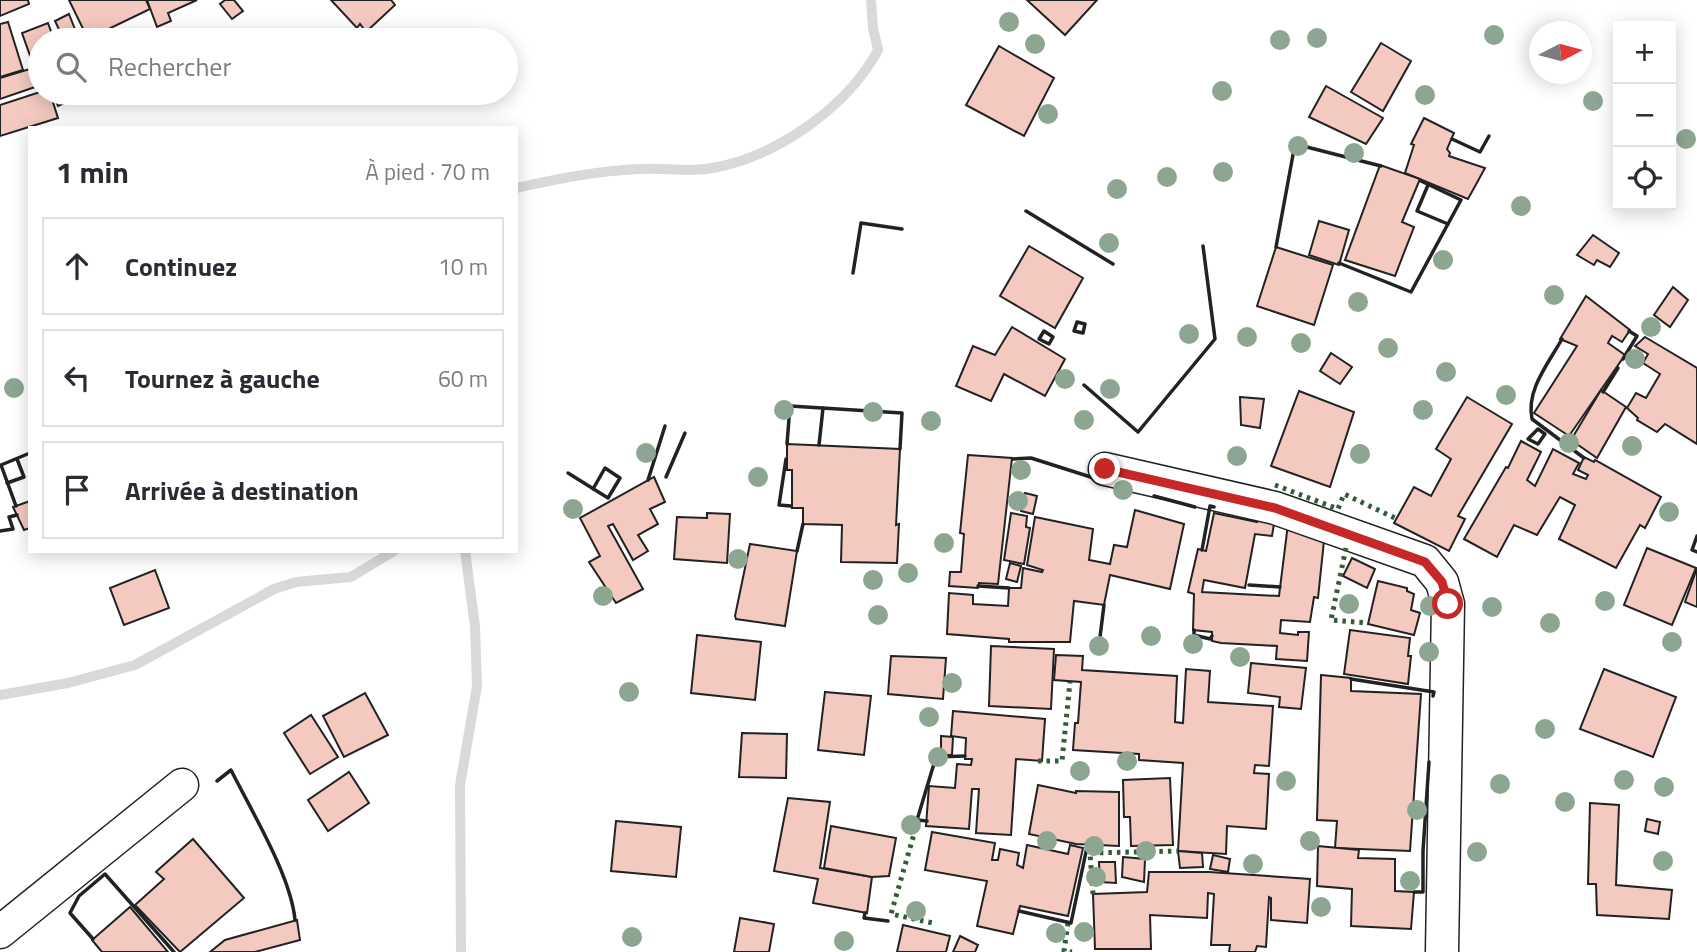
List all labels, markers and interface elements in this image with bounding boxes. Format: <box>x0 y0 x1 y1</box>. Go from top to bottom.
north arrow <box>1529 21 1592 84</box>
map controls <box>1613 21 1676 210</box>
button: + <box>1613 21 1676 84</box>
search box <box>28 28 518 105</box>
text: Rechercher <box>108 47 232 86</box>
icon: search <box>52 48 90 86</box>
button: − <box>1613 84 1676 147</box>
button: locate <box>1613 147 1676 210</box>
text: 1 min <box>56 149 129 195</box>
text: À pied · 70 m <box>365 154 490 189</box>
icon: ahead <box>58 247 96 285</box>
text: Continuez <box>125 247 237 286</box>
text: 10 m <box>438 249 488 284</box>
icon: left <box>58 359 96 397</box>
text: Tournez à gauche <box>125 359 320 398</box>
text: 60 m <box>438 361 488 396</box>
route end <box>1089 453 1120 484</box>
icon: arrive <box>58 471 96 509</box>
text: Arrivée à destination <box>125 471 359 510</box>
route start <box>1432 588 1463 619</box>

